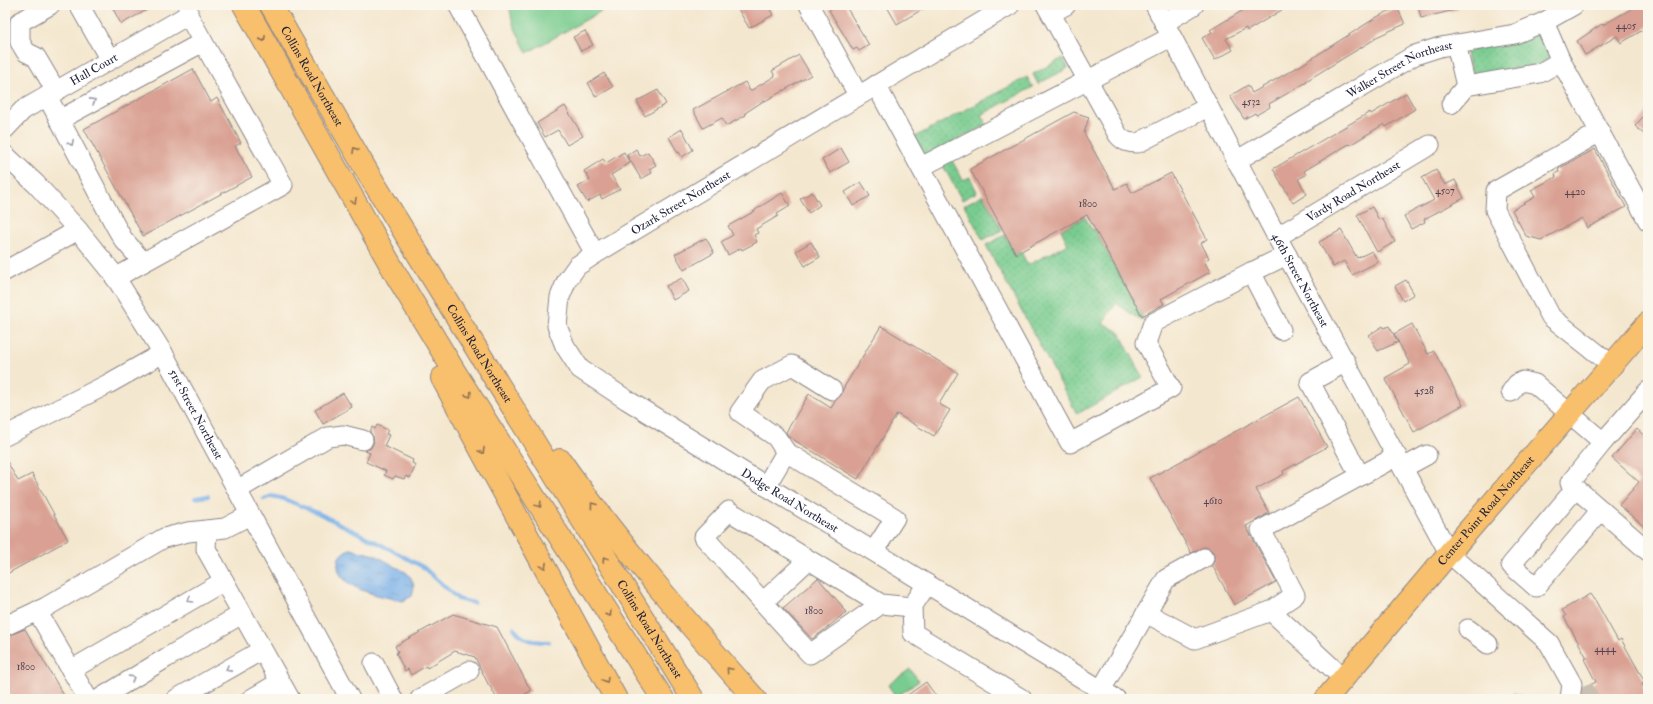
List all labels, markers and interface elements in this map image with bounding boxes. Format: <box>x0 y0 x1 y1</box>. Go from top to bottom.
house number: 4405 <box>1616 20 1637 32</box>
street label: Collins Road Northeast <box>277 23 347 129</box>
one-way arrow <box>258 35 266 42</box>
street label: Walker Street Northeast <box>1343 37 1453 102</box>
street label: Hall Court <box>67 49 121 89</box>
house number: 4532 <box>1242 96 1260 108</box>
one-way arrow <box>89 99 97 106</box>
one-way arrow <box>67 139 74 146</box>
one-way arrow <box>352 147 359 154</box>
street label: Vardy Road Northeast <box>1304 157 1403 225</box>
street label: Ozark Street Northeast <box>628 167 733 238</box>
house number: 4507 <box>1435 185 1455 197</box>
house number: 4420 <box>1565 186 1585 198</box>
one-way arrow <box>350 197 357 204</box>
house number: 1800 <box>1079 198 1097 210</box>
street label: 46th Street Northeast <box>1269 230 1332 330</box>
street label: Collins Road Northeast <box>443 301 516 406</box>
street label: 51st Street Northeast <box>166 366 227 462</box>
house number: 4528 <box>1414 385 1434 397</box>
one-way arrow <box>464 391 472 398</box>
one-way arrow <box>478 447 485 455</box>
street label: Center Point Road Northeast <box>1434 452 1537 569</box>
street label: Dodge Road Northeast <box>738 465 841 536</box>
house number: 4610 <box>1203 495 1223 507</box>
one-way arrow <box>534 501 542 508</box>
one-way arrow <box>591 502 598 509</box>
one-way arrow <box>603 556 610 563</box>
one-way arrow <box>539 562 547 569</box>
street label: Collins Road Northeast <box>614 577 686 681</box>
one-way arrow <box>186 596 194 603</box>
house number: 1800 <box>805 605 823 617</box>
one-way arrow <box>604 610 612 617</box>
house number: 4444 <box>1594 643 1616 655</box>
house number: 1800 <box>17 661 35 673</box>
one-way arrow <box>225 664 232 671</box>
one-way arrow <box>727 667 734 674</box>
one-way arrow <box>128 676 135 683</box>
one-way arrow <box>601 676 608 683</box>

